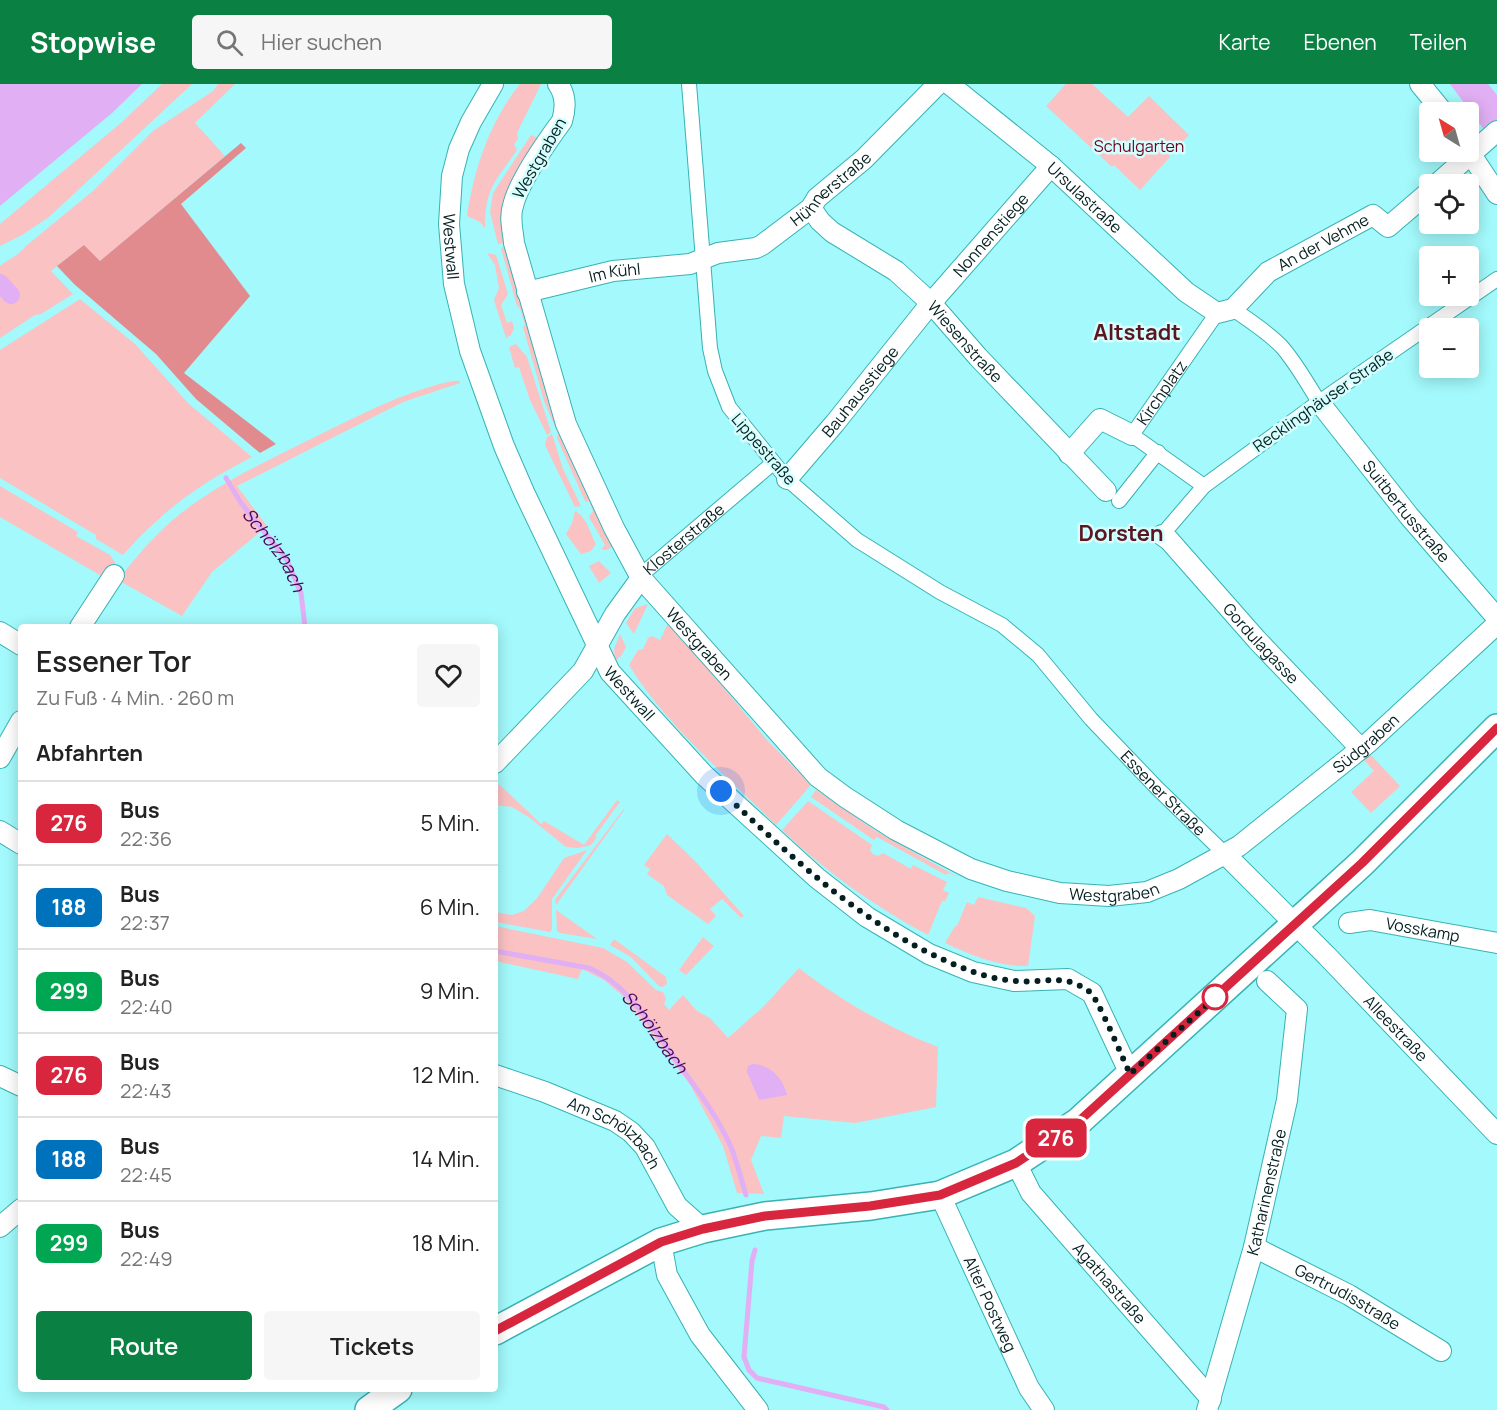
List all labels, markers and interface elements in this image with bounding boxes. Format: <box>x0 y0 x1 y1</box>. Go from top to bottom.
search box <box>192 15 612 69</box>
text: Stopwise <box>30 23 156 61</box>
icon: search <box>213 26 246 59</box>
text: Hier suchen <box>261 27 382 57</box>
text: Karte <box>1218 28 1270 56</box>
text: Ebenen <box>1303 28 1377 56</box>
text: Teilen <box>1410 28 1467 56</box>
north arrow <box>1419 102 1479 162</box>
map controls <box>1419 102 1479 378</box>
street label: Westgraben <box>507 113 571 203</box>
park label: Schulgarten <box>1094 135 1184 157</box>
street label: Hühnerstraße <box>786 147 876 231</box>
street label: Ursulastraße <box>1042 157 1127 238</box>
button: locate <box>1419 174 1479 234</box>
street label: Nonnenstiege <box>948 188 1033 282</box>
street label: An der Vehme <box>1273 208 1373 276</box>
street label: Westwall <box>438 213 465 280</box>
button: + <box>1419 246 1479 306</box>
street label: Im Kühl <box>586 258 641 288</box>
street label: Wiesenstraße <box>923 296 1008 387</box>
district label: Altstadt <box>1093 317 1181 347</box>
button: − <box>1419 318 1479 378</box>
street label: Bauhausstiege <box>817 341 904 442</box>
street label: Recklinghäuser Straße <box>1248 343 1398 457</box>
street label: Kirchplatz <box>1131 356 1192 429</box>
street label: Lippestraße <box>727 408 801 490</box>
street label: Suitbertusstraße <box>1358 455 1455 567</box>
street label: Klosterstraße <box>638 498 729 580</box>
water label: Schölzbach <box>237 503 312 597</box>
district label: Dorsten <box>1079 518 1163 548</box>
street label: Gordulagasse <box>1218 598 1304 688</box>
street label: Westgraben <box>661 603 738 685</box>
text: Essener Tor <box>36 642 191 680</box>
button: heart <box>417 644 480 707</box>
street label: Westwall <box>599 661 660 725</box>
text: Zu Fuß · 4 Min. · 260 m <box>36 684 234 711</box>
street label: Südgraben <box>1328 709 1404 778</box>
text: Abfahrten <box>36 738 143 768</box>
street label: Essener Straße <box>1116 746 1211 841</box>
your location <box>706 776 736 806</box>
text: Bus <box>120 795 160 825</box>
text: 5 Min. <box>421 808 480 838</box>
text: 276 <box>51 809 87 837</box>
text: 22:36 <box>120 825 172 852</box>
street label: Westgraben <box>1069 877 1162 907</box>
text: Bus <box>120 879 160 909</box>
text: 6 Min. <box>420 892 480 922</box>
text: 188 <box>52 893 86 921</box>
text: 22:37 <box>120 909 170 936</box>
street label: Vosskamp <box>1384 912 1462 947</box>
text: Bus <box>120 963 160 993</box>
text: 9 Min. <box>420 976 480 1006</box>
text: 299 <box>50 977 88 1005</box>
unlabelled marker <box>1202 984 1228 1010</box>
water label: Schölzbach <box>617 985 694 1079</box>
street label: Alleestraße <box>1359 990 1433 1066</box>
text: 22:40 <box>120 993 173 1020</box>
text: Bus <box>120 1047 160 1077</box>
text: 12 Min. <box>412 1060 480 1090</box>
text: 276 <box>51 1061 87 1089</box>
text: 22:43 <box>120 1077 172 1104</box>
street label: Am Schölzbach <box>564 1092 666 1173</box>
line badge: 276 <box>1022 1118 1090 1158</box>
text: 276 <box>1038 1124 1074 1152</box>
street label: Katharinenstraße <box>1241 1127 1291 1258</box>
text: Bus <box>120 1131 160 1161</box>
text: 14 Min. <box>412 1144 480 1174</box>
text: 188 <box>52 1145 86 1173</box>
text: 22:45 <box>120 1161 172 1188</box>
text: Bus <box>120 1215 160 1245</box>
text: 18 Min. <box>412 1228 480 1258</box>
text: 299 <box>50 1229 88 1257</box>
street label: Agathastraße <box>1068 1238 1151 1328</box>
text: 22:49 <box>120 1245 173 1272</box>
street label: Alter Postweg <box>959 1253 1022 1355</box>
street label: Gertrudisstraße <box>1291 1258 1405 1335</box>
button: Route <box>36 1311 252 1380</box>
button: Tickets <box>264 1311 480 1380</box>

